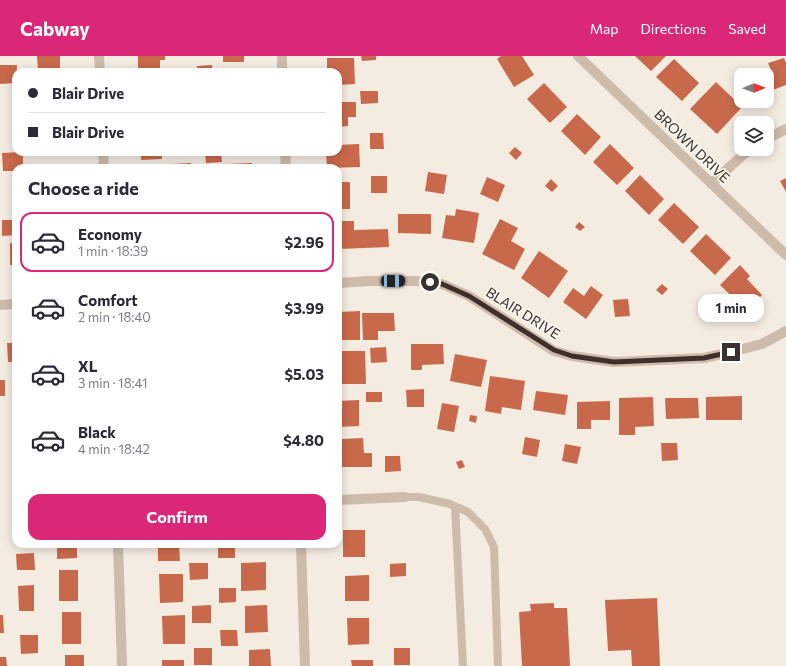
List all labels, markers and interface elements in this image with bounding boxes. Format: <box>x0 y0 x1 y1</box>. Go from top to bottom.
text: Cabway <box>20 17 90 40</box>
text: Map <box>590 20 619 37</box>
text: Directions <box>641 20 706 37</box>
text: Saved <box>728 20 766 37</box>
north arrow <box>734 68 774 108</box>
map controls <box>734 68 774 156</box>
text: Blair Drive <box>52 84 124 102</box>
street label: BROWN DRIVE <box>651 105 734 186</box>
button: layers <box>734 116 774 156</box>
text: Blair Drive <box>52 123 124 141</box>
text: Choose a ride <box>28 177 139 199</box>
icon: car <box>30 224 66 260</box>
text: Economy <box>78 225 142 243</box>
text: $2.96 <box>285 233 324 251</box>
text: 1 min · 18:39 <box>78 243 148 259</box>
route start <box>421 273 439 291</box>
car <box>381 275 405 287</box>
street label: BLAIR DRIVE <box>483 283 563 342</box>
icon: car <box>30 290 66 326</box>
text: Comfort <box>78 291 138 309</box>
callout: 1 min <box>698 294 764 322</box>
text: $3.99 <box>285 299 324 317</box>
text: 1 min <box>716 300 746 316</box>
text: 2 min · 18:40 <box>78 309 151 325</box>
route end <box>722 343 740 361</box>
icon: car <box>30 356 66 392</box>
text: XL <box>78 357 97 375</box>
text: $5.03 <box>284 365 324 383</box>
text: 3 min · 18:41 <box>78 375 148 391</box>
icon: car <box>30 422 66 458</box>
text: Black <box>78 423 116 441</box>
text: $4.80 <box>283 431 324 449</box>
text: 4 min · 18:42 <box>78 441 150 457</box>
button: Confirm <box>28 494 326 540</box>

